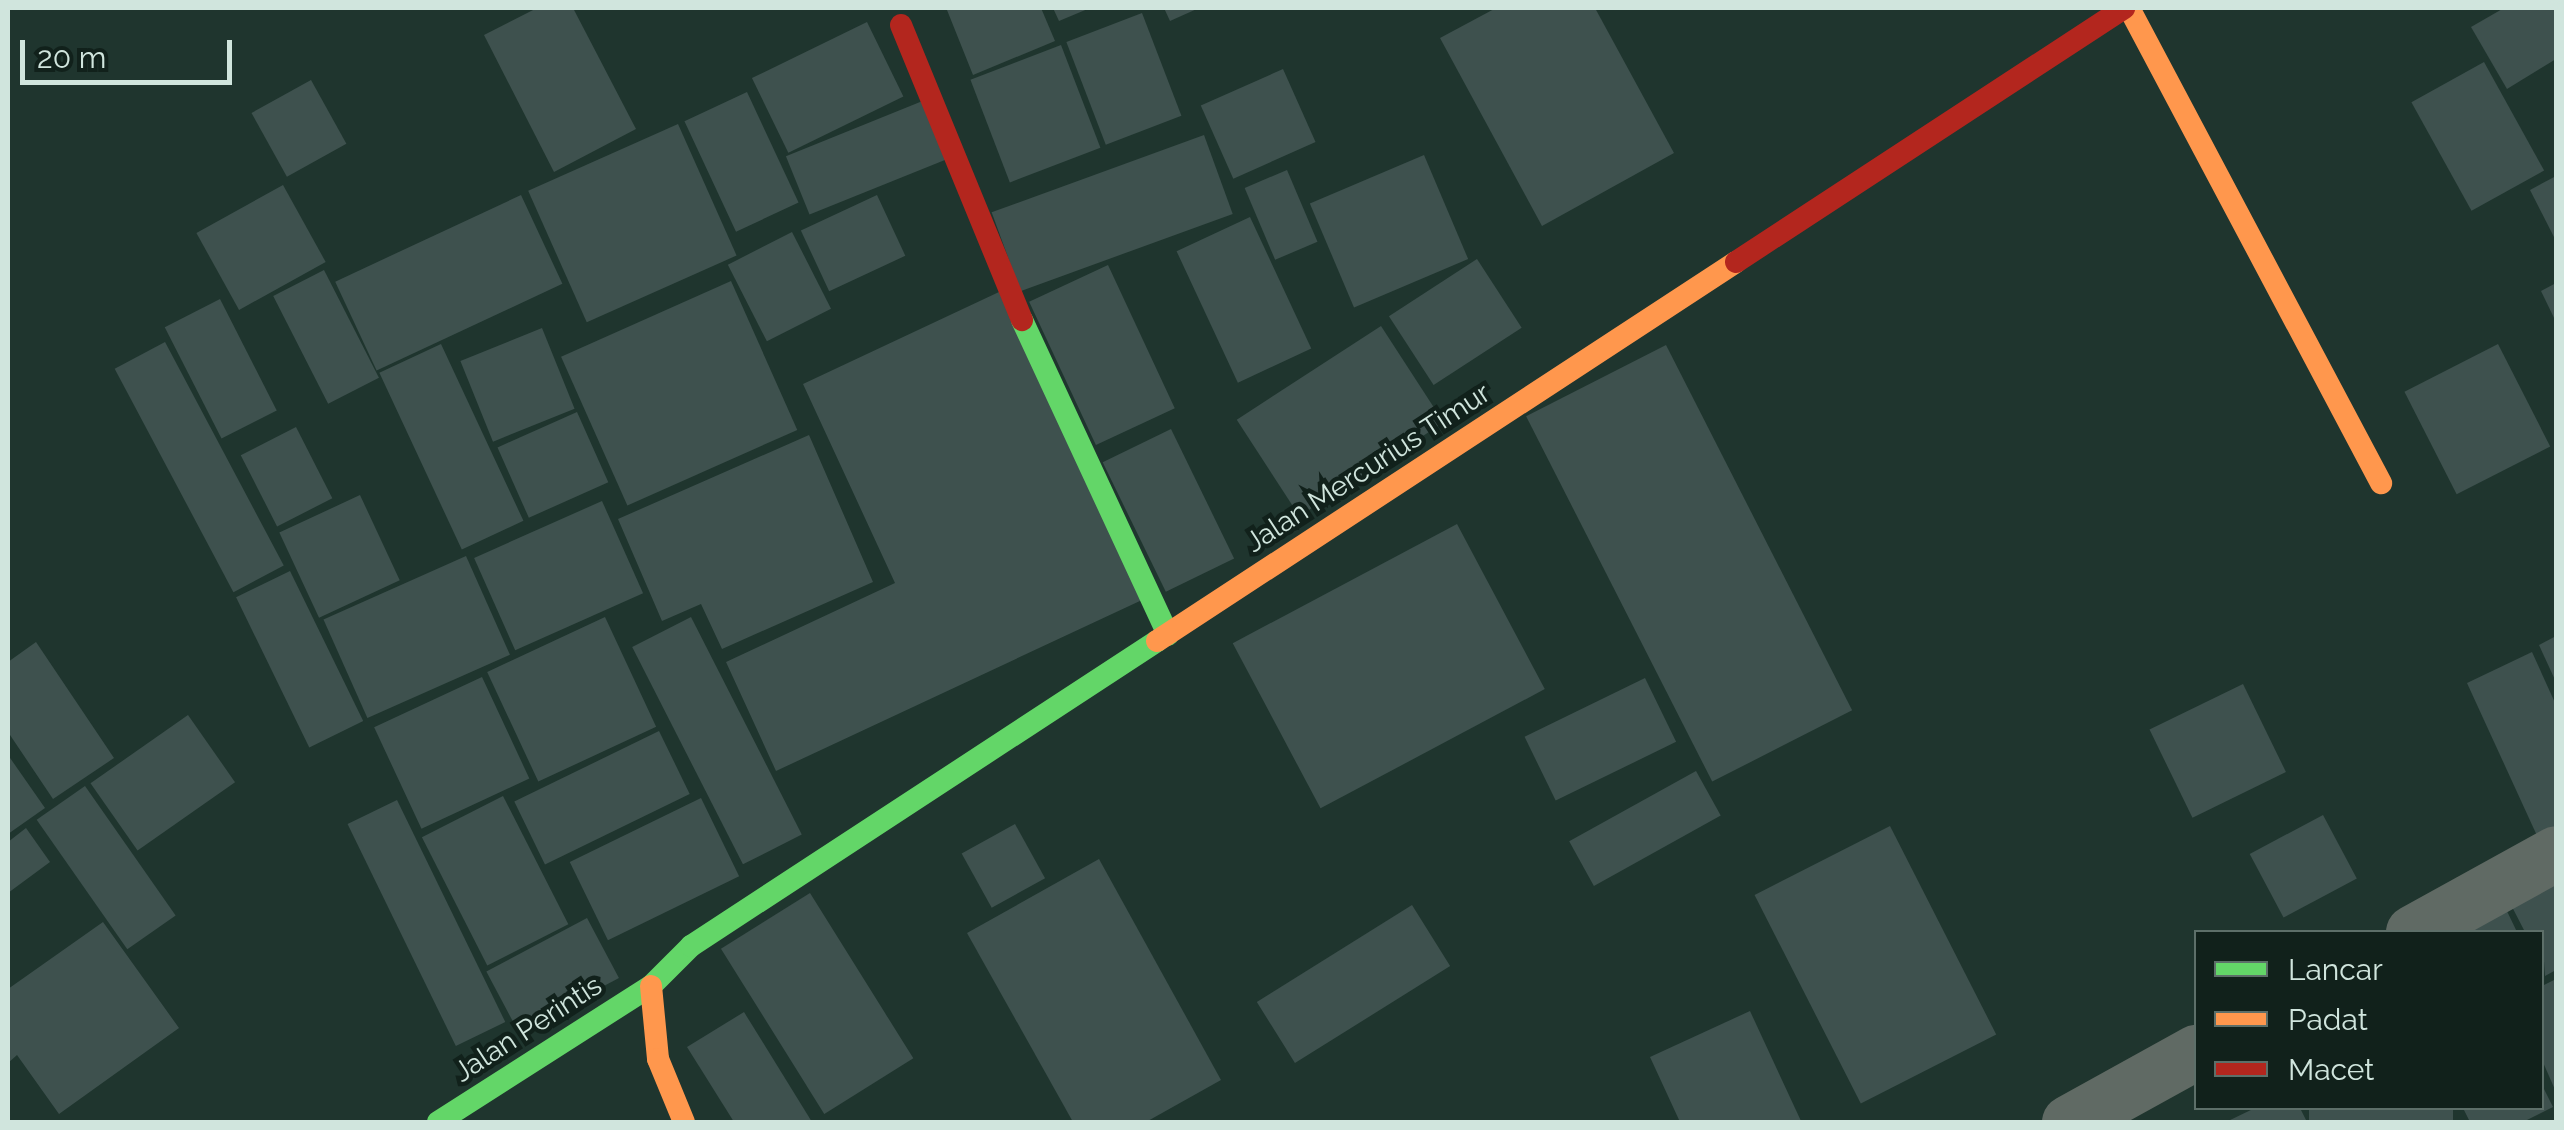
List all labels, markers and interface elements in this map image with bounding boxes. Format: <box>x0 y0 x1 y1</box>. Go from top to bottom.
scale bar <box>25 20 238 82</box>
text: 20 m <box>37 40 106 75</box>
street label: Jalan Mercurius Timur <box>1239 376 1497 560</box>
legend <box>2194 930 2544 1110</box>
text: Lancar <box>2288 952 2383 987</box>
street label: Jalan Perintis <box>448 969 608 1089</box>
text: Padat <box>2288 1002 2368 1037</box>
text: Macet <box>2288 1052 2374 1087</box>

